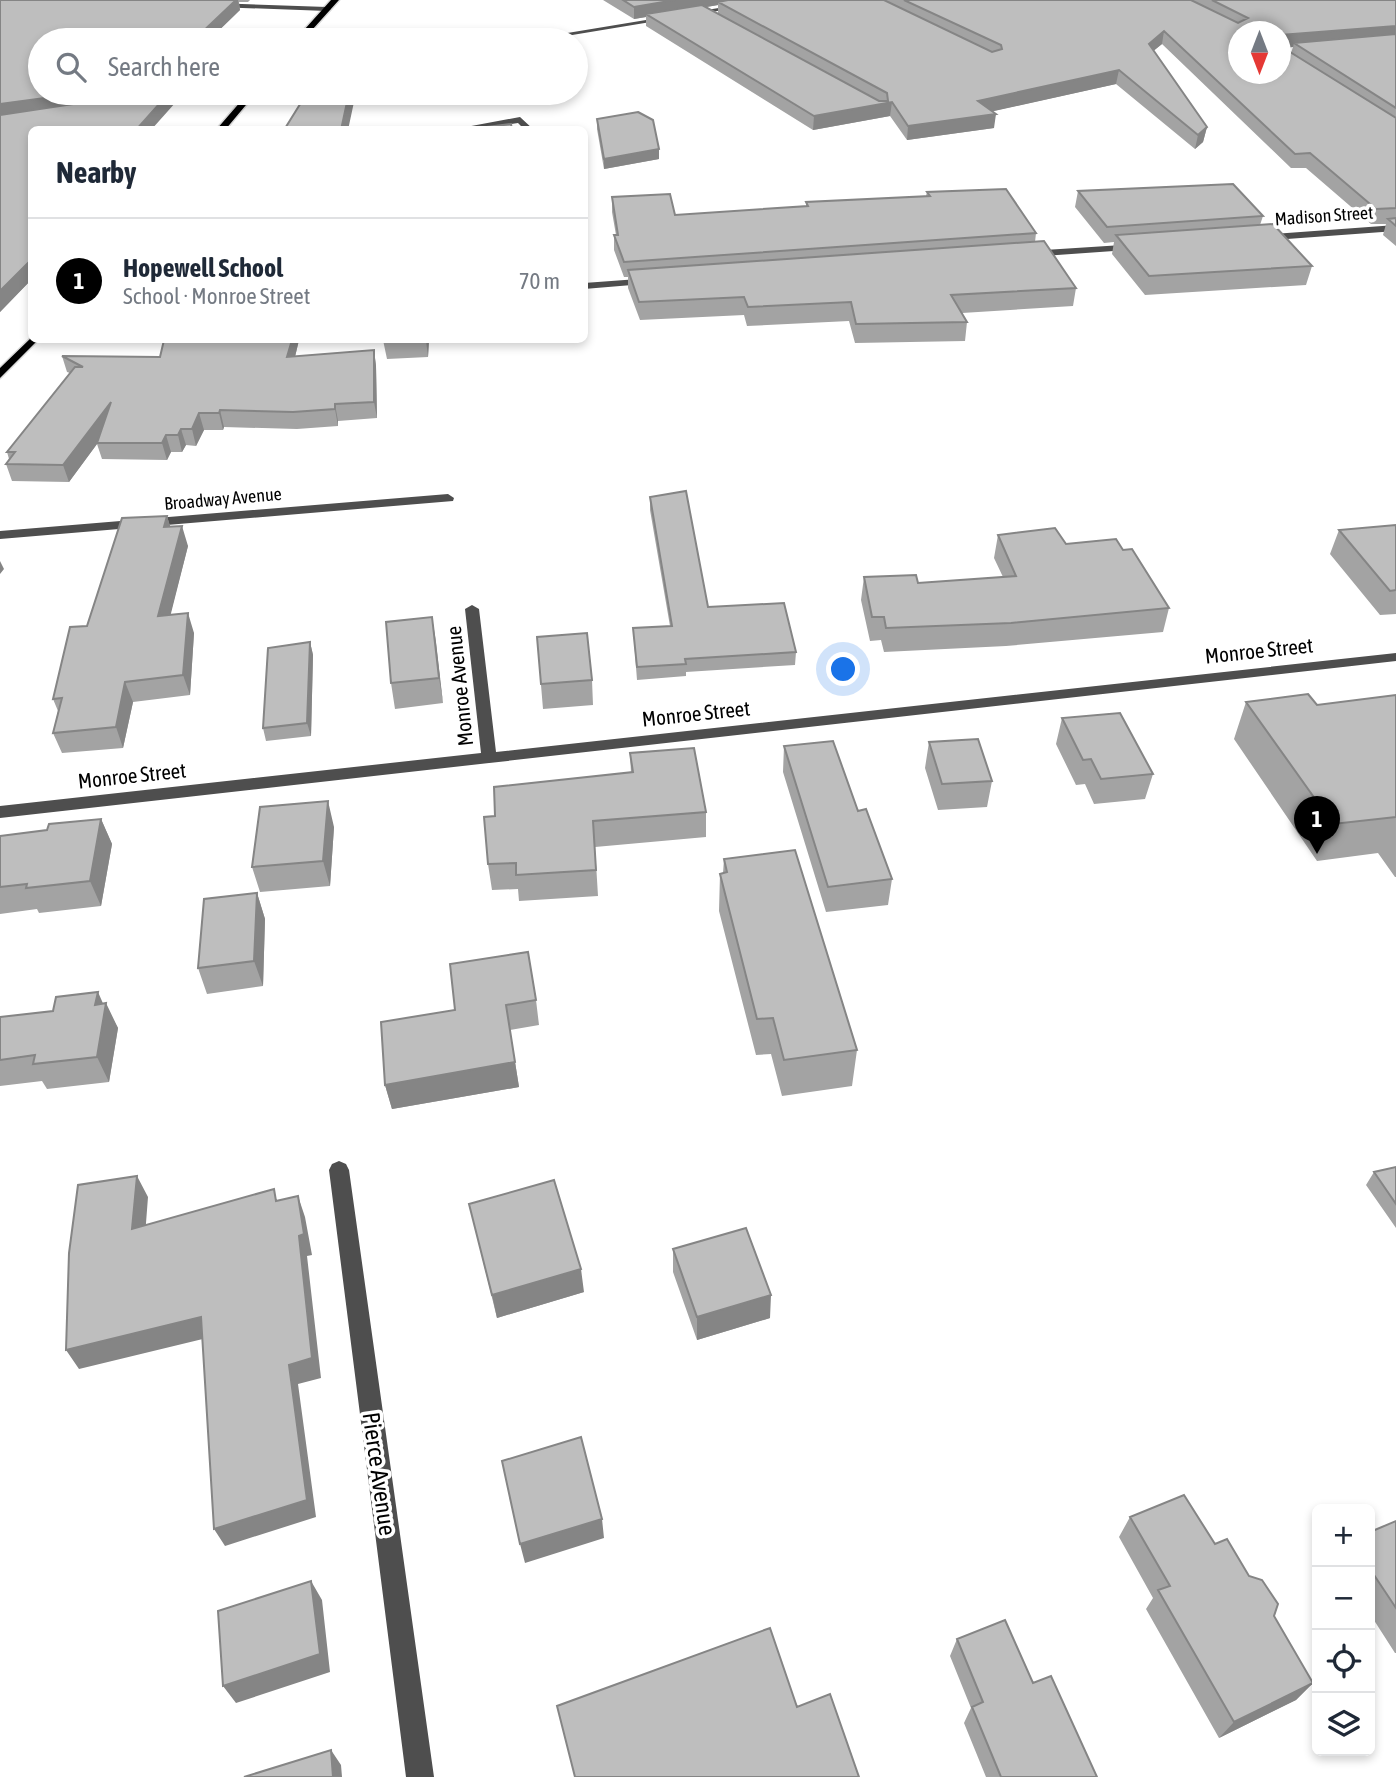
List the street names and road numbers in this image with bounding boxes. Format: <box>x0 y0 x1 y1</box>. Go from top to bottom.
street label: Madison Street <box>1274 202 1374 229</box>
street label: Broadway Avenue <box>163 483 283 514</box>
street label: Monroe Avenue <box>441 625 477 747</box>
street label: Monroe Street <box>1204 632 1314 668</box>
street label: Monroe Street <box>641 695 751 731</box>
street label: Monroe Street <box>77 757 187 793</box>
street label: Pierce Avenue <box>357 1411 402 1537</box>

